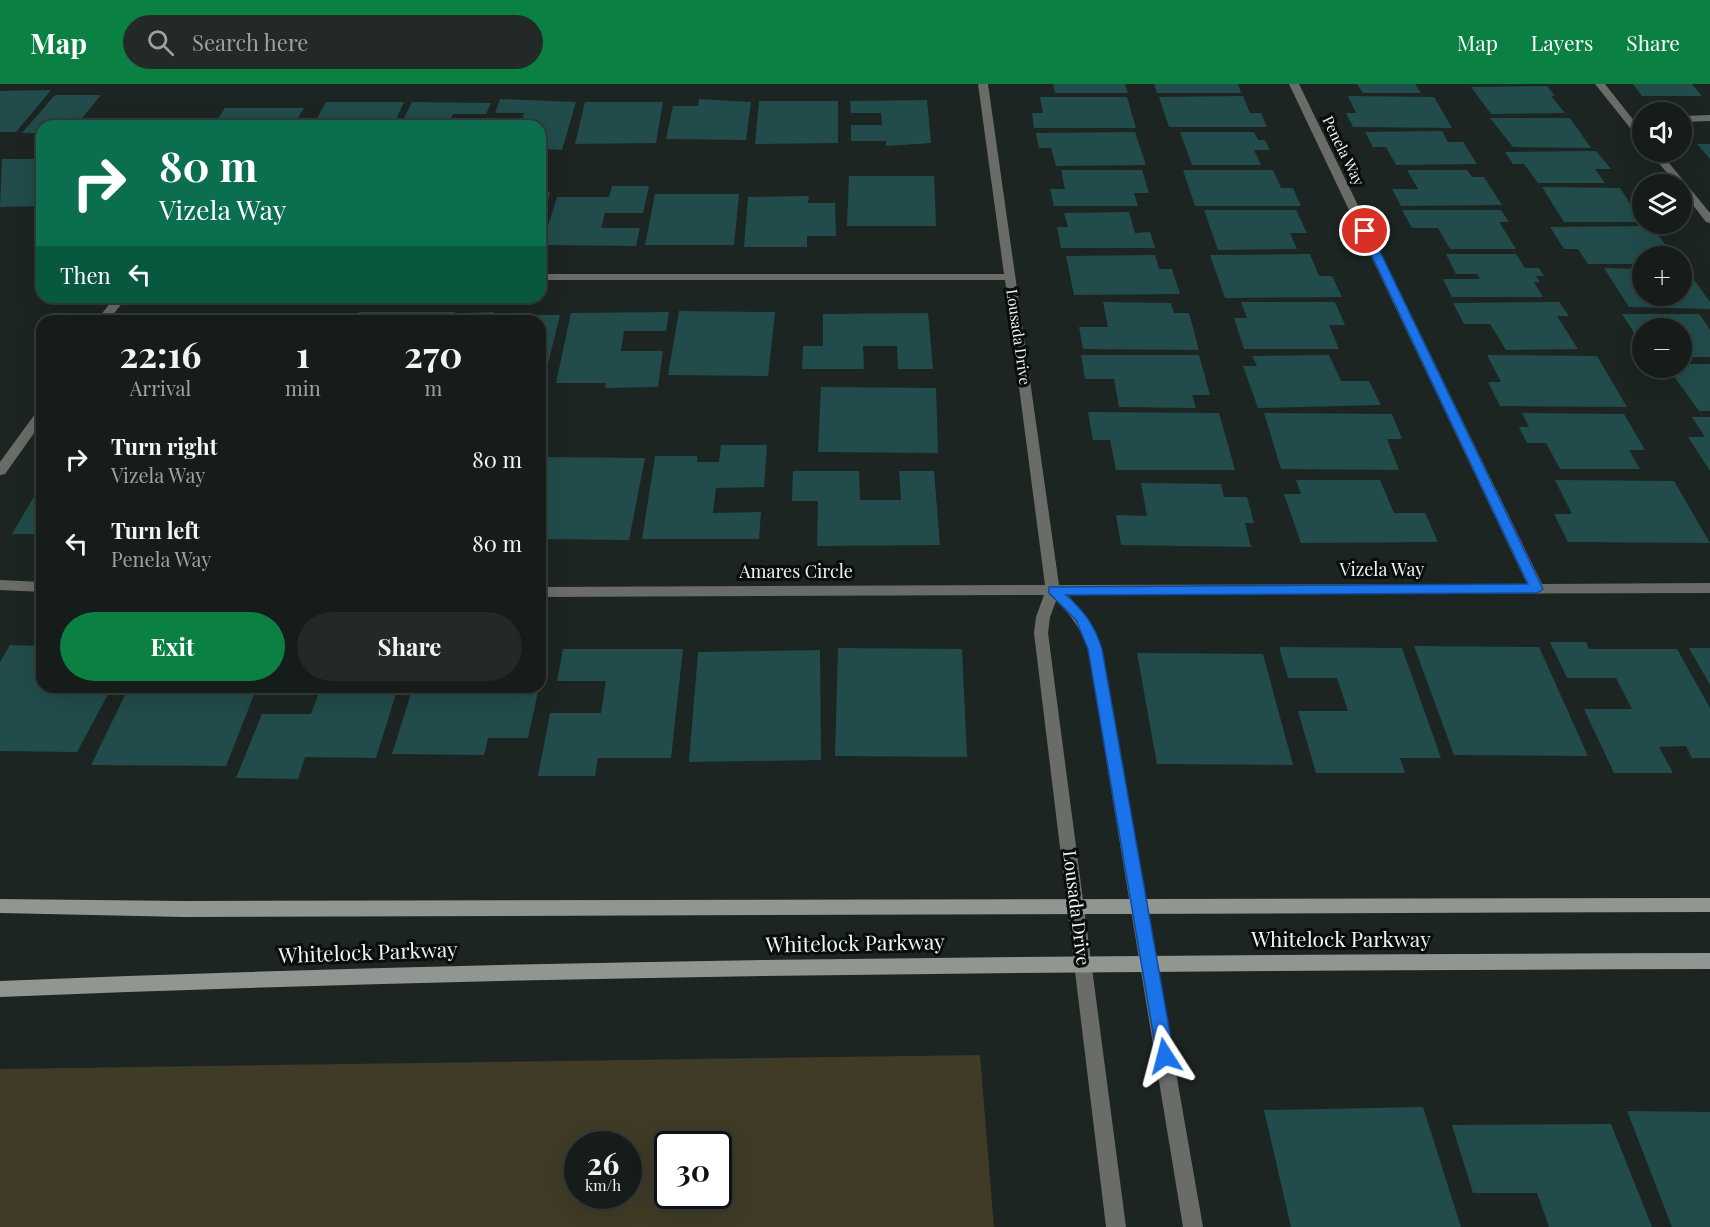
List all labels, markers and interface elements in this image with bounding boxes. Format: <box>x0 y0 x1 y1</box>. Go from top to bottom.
search box <box>123 15 543 69</box>
text: Map <box>30 24 87 61</box>
icon: search <box>144 26 177 59</box>
text: Search here <box>192 27 308 57</box>
text: Map <box>1457 28 1498 56</box>
text: Layers <box>1531 28 1593 56</box>
text: Share <box>1626 28 1680 56</box>
map controls <box>1632 102 1692 378</box>
button: sound <box>1632 102 1692 162</box>
street label: Penela Way <box>1318 112 1370 189</box>
text: 80 m <box>159 137 257 193</box>
icon: right <box>60 144 138 222</box>
button: layers <box>1632 174 1692 234</box>
text: Vizela Way <box>159 191 286 227</box>
pin <box>1339 205 1390 256</box>
icon: arrive <box>1348 214 1381 247</box>
button: + <box>1632 246 1692 306</box>
icon: left <box>123 258 156 291</box>
text: Then <box>60 260 111 290</box>
street label: Lousada Drive <box>1002 288 1036 386</box>
button: − <box>1632 318 1692 378</box>
text: 22:16 <box>119 329 202 377</box>
text: 1 <box>296 329 310 377</box>
text: 270 <box>404 329 463 377</box>
text: Arrival <box>130 374 191 401</box>
text: min <box>285 374 321 401</box>
text: m <box>424 374 442 401</box>
text: Turn right <box>111 431 217 461</box>
icon: right <box>60 443 93 476</box>
text: 80 m <box>472 444 522 474</box>
text: Vizela Way <box>111 461 205 488</box>
text: Turn left <box>111 515 200 545</box>
icon: left <box>60 527 93 560</box>
text: 80 m <box>472 528 522 558</box>
text: Penela Way <box>111 545 211 572</box>
street label: Vizela Way <box>1339 557 1424 581</box>
street label: Amares Circle <box>738 559 853 583</box>
button: Exit <box>60 612 285 681</box>
button: Share <box>297 612 522 681</box>
street label: Lousada Drive <box>1058 849 1096 967</box>
street label: Whitelock Parkway <box>1250 924 1431 952</box>
street label: Whitelock Parkway <box>764 926 945 958</box>
street label: Whitelock Parkway <box>277 934 459 968</box>
position arrow <box>1133 1024 1197 1088</box>
speed limit sign: 30 <box>654 1131 732 1209</box>
text: 26 <box>587 1143 619 1183</box>
text: km/h <box>585 1175 621 1195</box>

